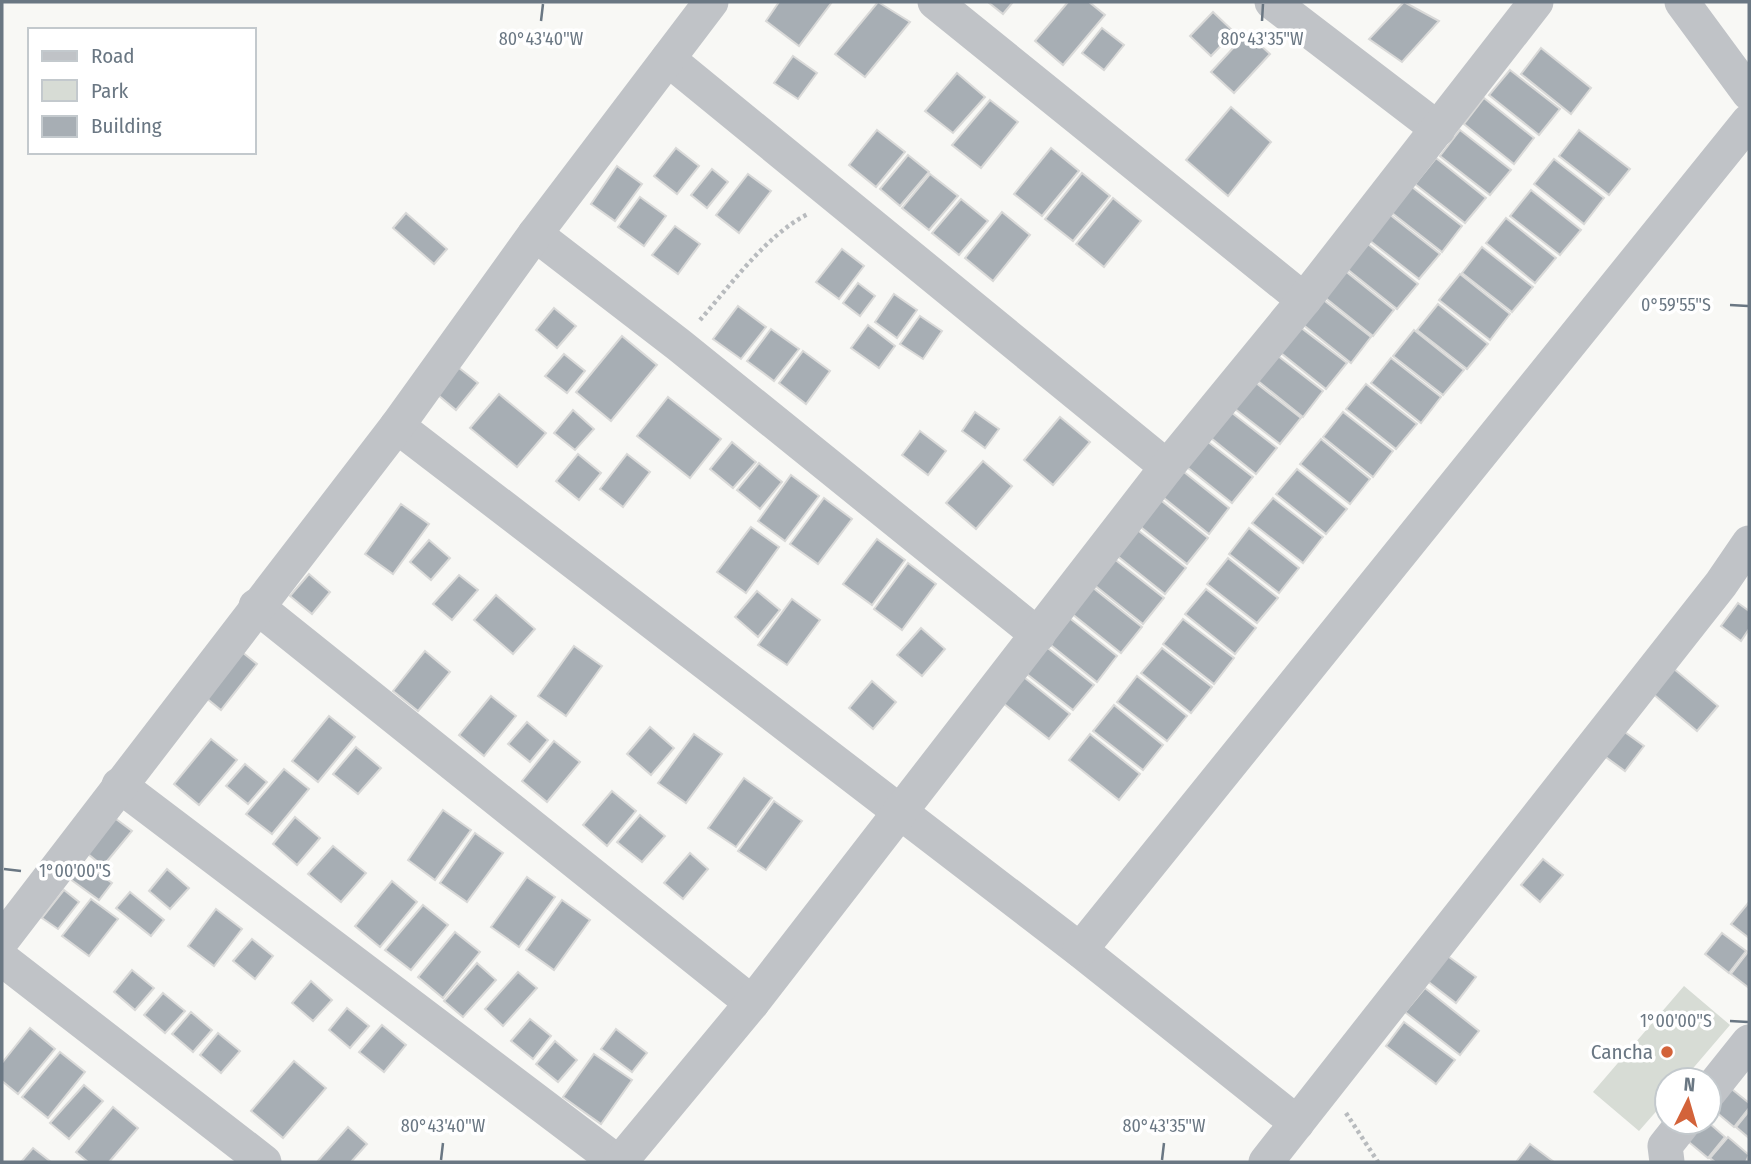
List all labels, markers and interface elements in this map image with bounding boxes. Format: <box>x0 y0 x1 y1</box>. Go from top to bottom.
legend <box>28 28 256 154</box>
text: 80°43'40"W <box>499 28 584 50</box>
text: 80°43'35"W <box>1220 28 1304 50</box>
text: Road <box>91 43 135 69</box>
text: Park <box>91 78 129 104</box>
text: Building <box>91 113 162 139</box>
text: 0°59'55"S <box>1641 294 1711 316</box>
text: 1°00'00"S <box>39 860 111 882</box>
text: 1°00'00"S <box>1640 1010 1712 1032</box>
place label: Cancha <box>1591 1039 1653 1065</box>
marker: Cancha <box>1659 1044 1675 1060</box>
north arrow <box>1653 1066 1723 1136</box>
text: N <box>1683 1073 1696 1097</box>
text: 80°43'40"W <box>401 1115 486 1137</box>
text: 80°43'35"W <box>1122 1115 1206 1137</box>

